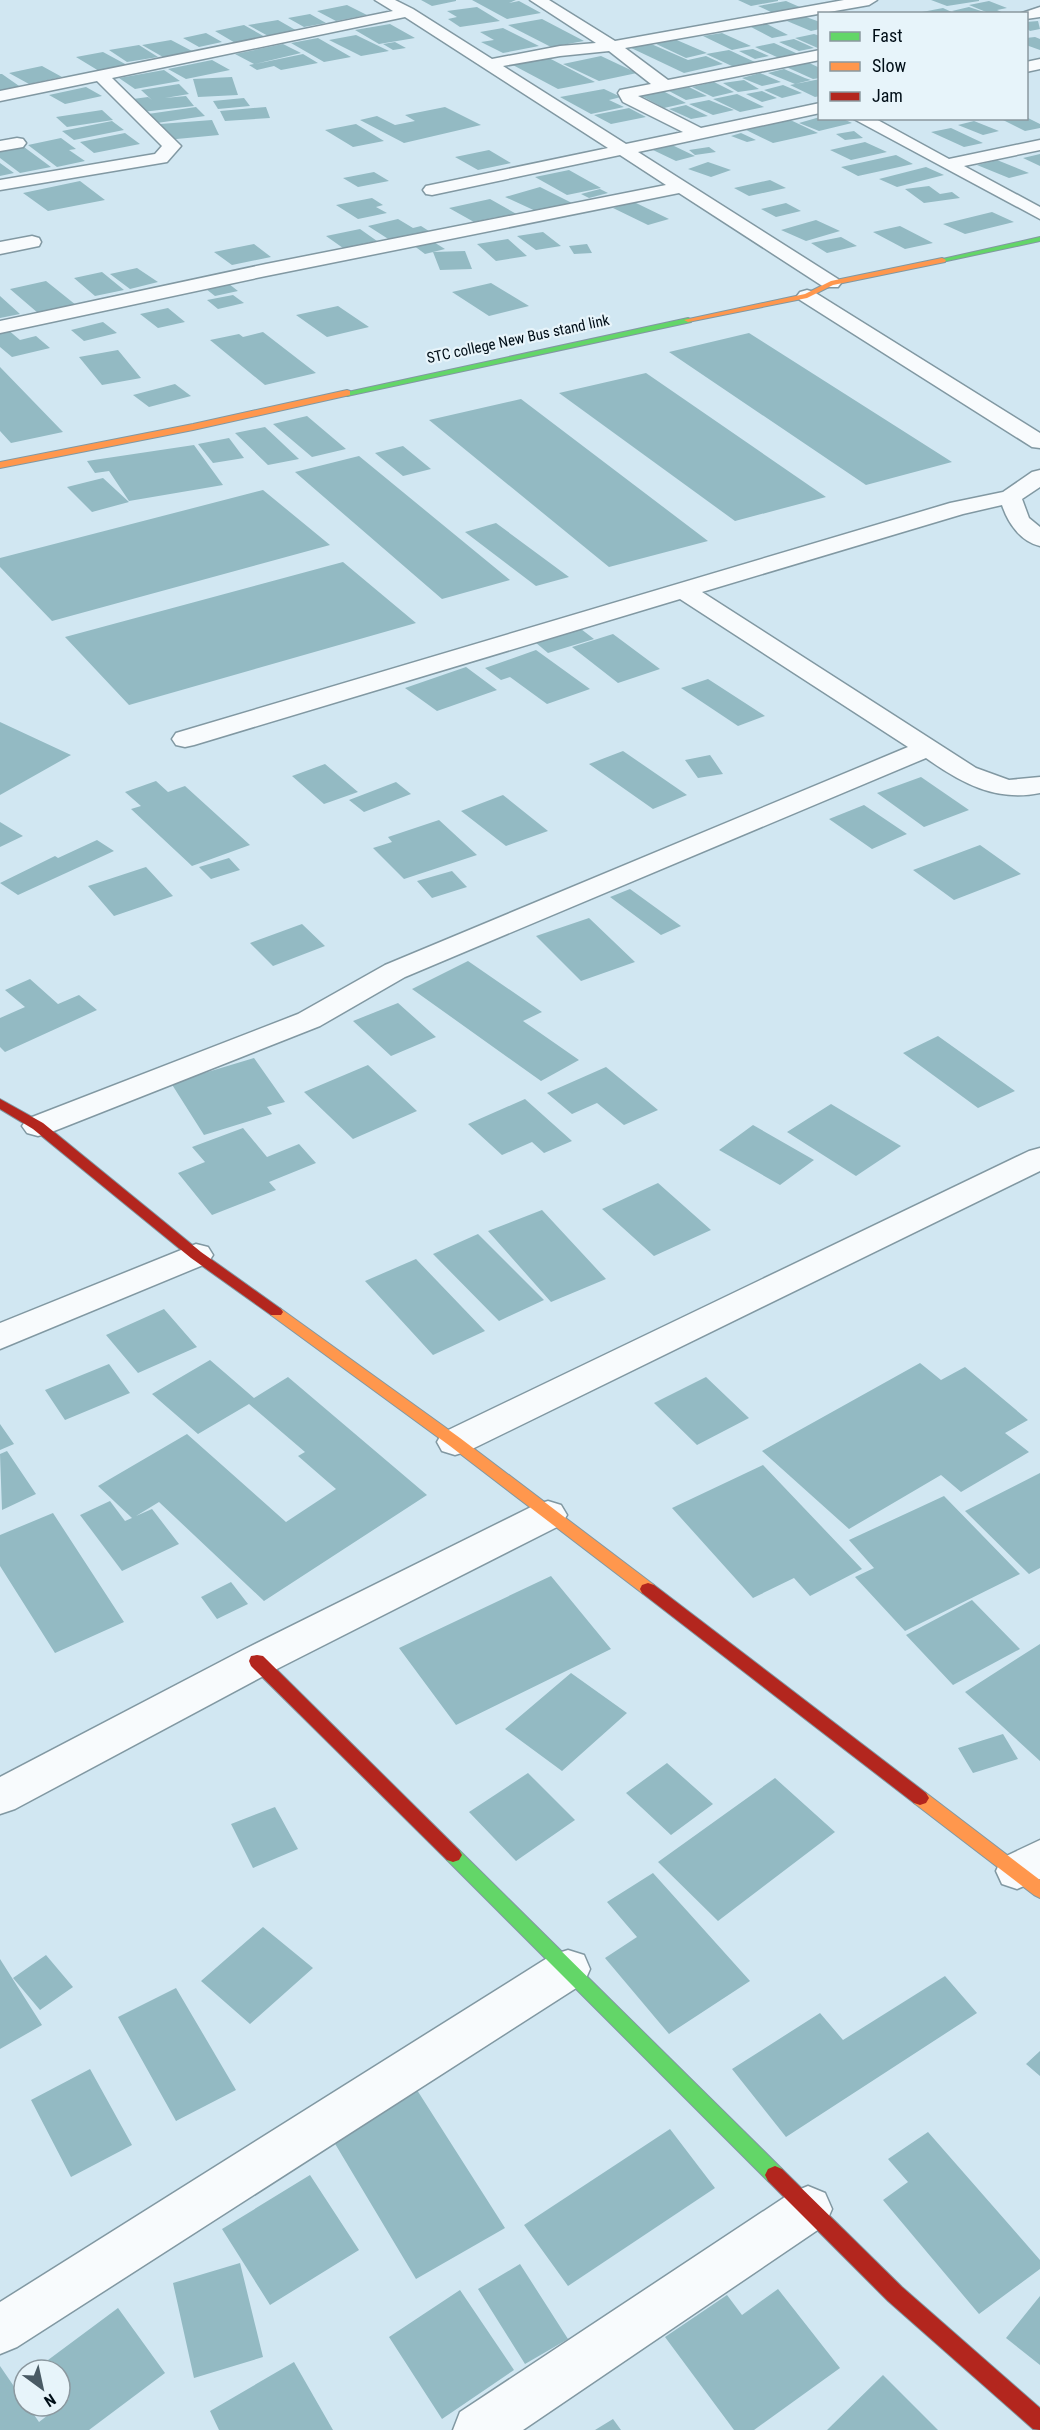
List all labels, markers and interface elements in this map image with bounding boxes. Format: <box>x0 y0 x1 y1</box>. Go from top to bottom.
legend <box>818 12 1028 120</box>
text: Fast <box>872 25 903 46</box>
text: Slow <box>872 55 907 76</box>
text: Jam <box>872 85 903 106</box>
street label: STC college New Bus stand link <box>425 311 611 367</box>
north arrow <box>12 2358 72 2418</box>
text: N <box>41 2390 59 2411</box>

